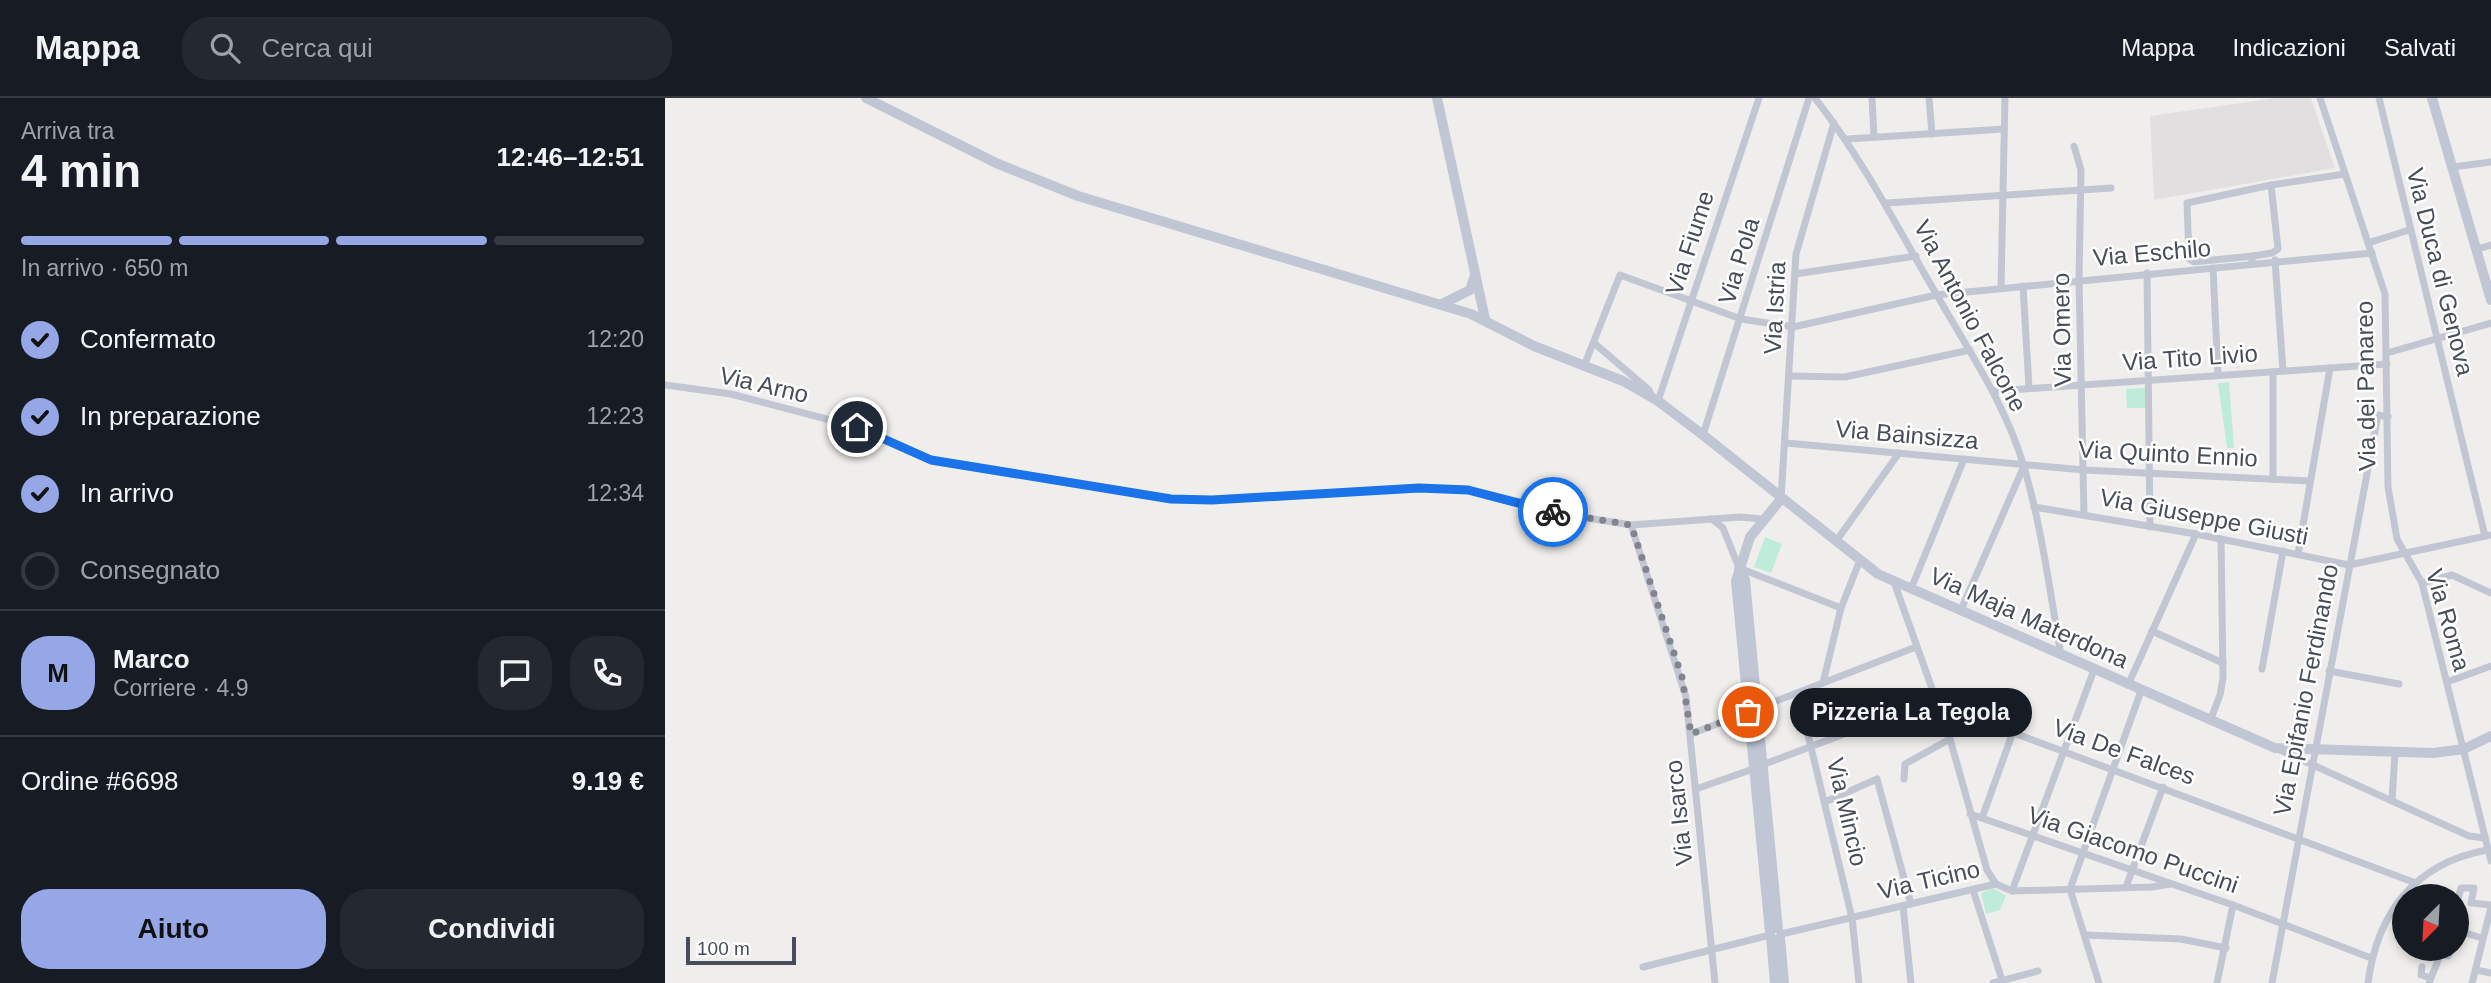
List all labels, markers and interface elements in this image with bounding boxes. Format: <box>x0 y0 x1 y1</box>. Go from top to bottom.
search box <box>182 17 672 80</box>
text: Mappa <box>35 29 140 66</box>
icon: search <box>206 29 244 67</box>
text: Cerca qui <box>262 33 373 63</box>
text: Mappa <box>2121 34 2195 61</box>
text: Indicazioni <box>2233 34 2346 61</box>
text: Salvati <box>2384 34 2456 61</box>
text: Arriva tra <box>21 118 114 144</box>
text: 12:46–12:51 <box>497 142 644 172</box>
text: 4 min <box>21 145 141 197</box>
street label: Via Duca di Genova <box>2402 165 2480 379</box>
street label: Via Fiume <box>1660 188 1719 298</box>
street label: Via Pola <box>1713 214 1765 307</box>
street label: Via Antonio Falcone <box>1909 215 2032 416</box>
street label: Via Eschilo <box>2092 234 2212 271</box>
text: In arrivo · 650 m <box>21 255 188 281</box>
street label: Via Istria <box>1759 260 1790 355</box>
street label: Via Omero <box>2047 273 2076 387</box>
street label: Via dei Panareo <box>2351 301 2380 471</box>
icon: check <box>21 321 59 359</box>
text: Confermato <box>80 324 216 354</box>
text: 12:20 <box>586 326 644 352</box>
street label: Via Tito Livio <box>2121 339 2259 376</box>
street label: Via Arno <box>717 361 811 408</box>
pin <box>827 397 887 457</box>
icon: check <box>21 398 59 436</box>
text: In preparazione <box>80 401 261 431</box>
text: 12:23 <box>586 403 644 429</box>
icon: home <box>838 408 876 446</box>
street label: Via Bainsizza <box>1834 415 1980 454</box>
street label: Via Quinto Ennio <box>2078 435 2258 472</box>
icon: check <box>21 475 59 513</box>
courier <box>1518 477 1588 547</box>
text: In arrivo <box>80 478 174 508</box>
text: 12:34 <box>586 480 644 506</box>
street label: Via Giuseppe Giusti <box>2098 483 2311 550</box>
icon: bike <box>1534 493 1572 531</box>
text: Consegnato <box>80 555 220 585</box>
street label: Via Maja Materdona <box>1926 562 2133 674</box>
street label: Via Epifanio Ferdinando <box>2268 562 2343 818</box>
street label: Via Roma <box>2421 566 2476 675</box>
button: chat <box>478 636 552 710</box>
button: phone <box>570 636 644 710</box>
text: Marco <box>113 644 190 674</box>
text: M <box>47 658 69 688</box>
text: Corriere · 4.9 <box>113 675 248 701</box>
pin <box>1718 682 1778 742</box>
callout: Pizzeria La Tegola <box>1790 688 2031 736</box>
icon: bag <box>1729 693 1767 731</box>
text: Pizzeria La Tegola <box>1812 699 2010 725</box>
street label: Via De Falces <box>2050 713 2199 790</box>
street label: Via Mincio <box>1822 755 1873 869</box>
street label: Via Isarco <box>1660 759 1697 867</box>
text: Ordine #6698 <box>21 766 179 796</box>
text: 9.19 € <box>572 766 644 796</box>
street label: Via Giacomo Puccini <box>2024 801 2242 898</box>
street label: Via Ticino <box>1875 855 1982 904</box>
north arrow <box>2392 884 2469 961</box>
map controls <box>2392 884 2469 961</box>
button: Aiuto <box>21 889 326 969</box>
button: Condividi <box>340 889 644 969</box>
scale bar <box>686 934 796 966</box>
text: 100 m <box>697 938 750 959</box>

